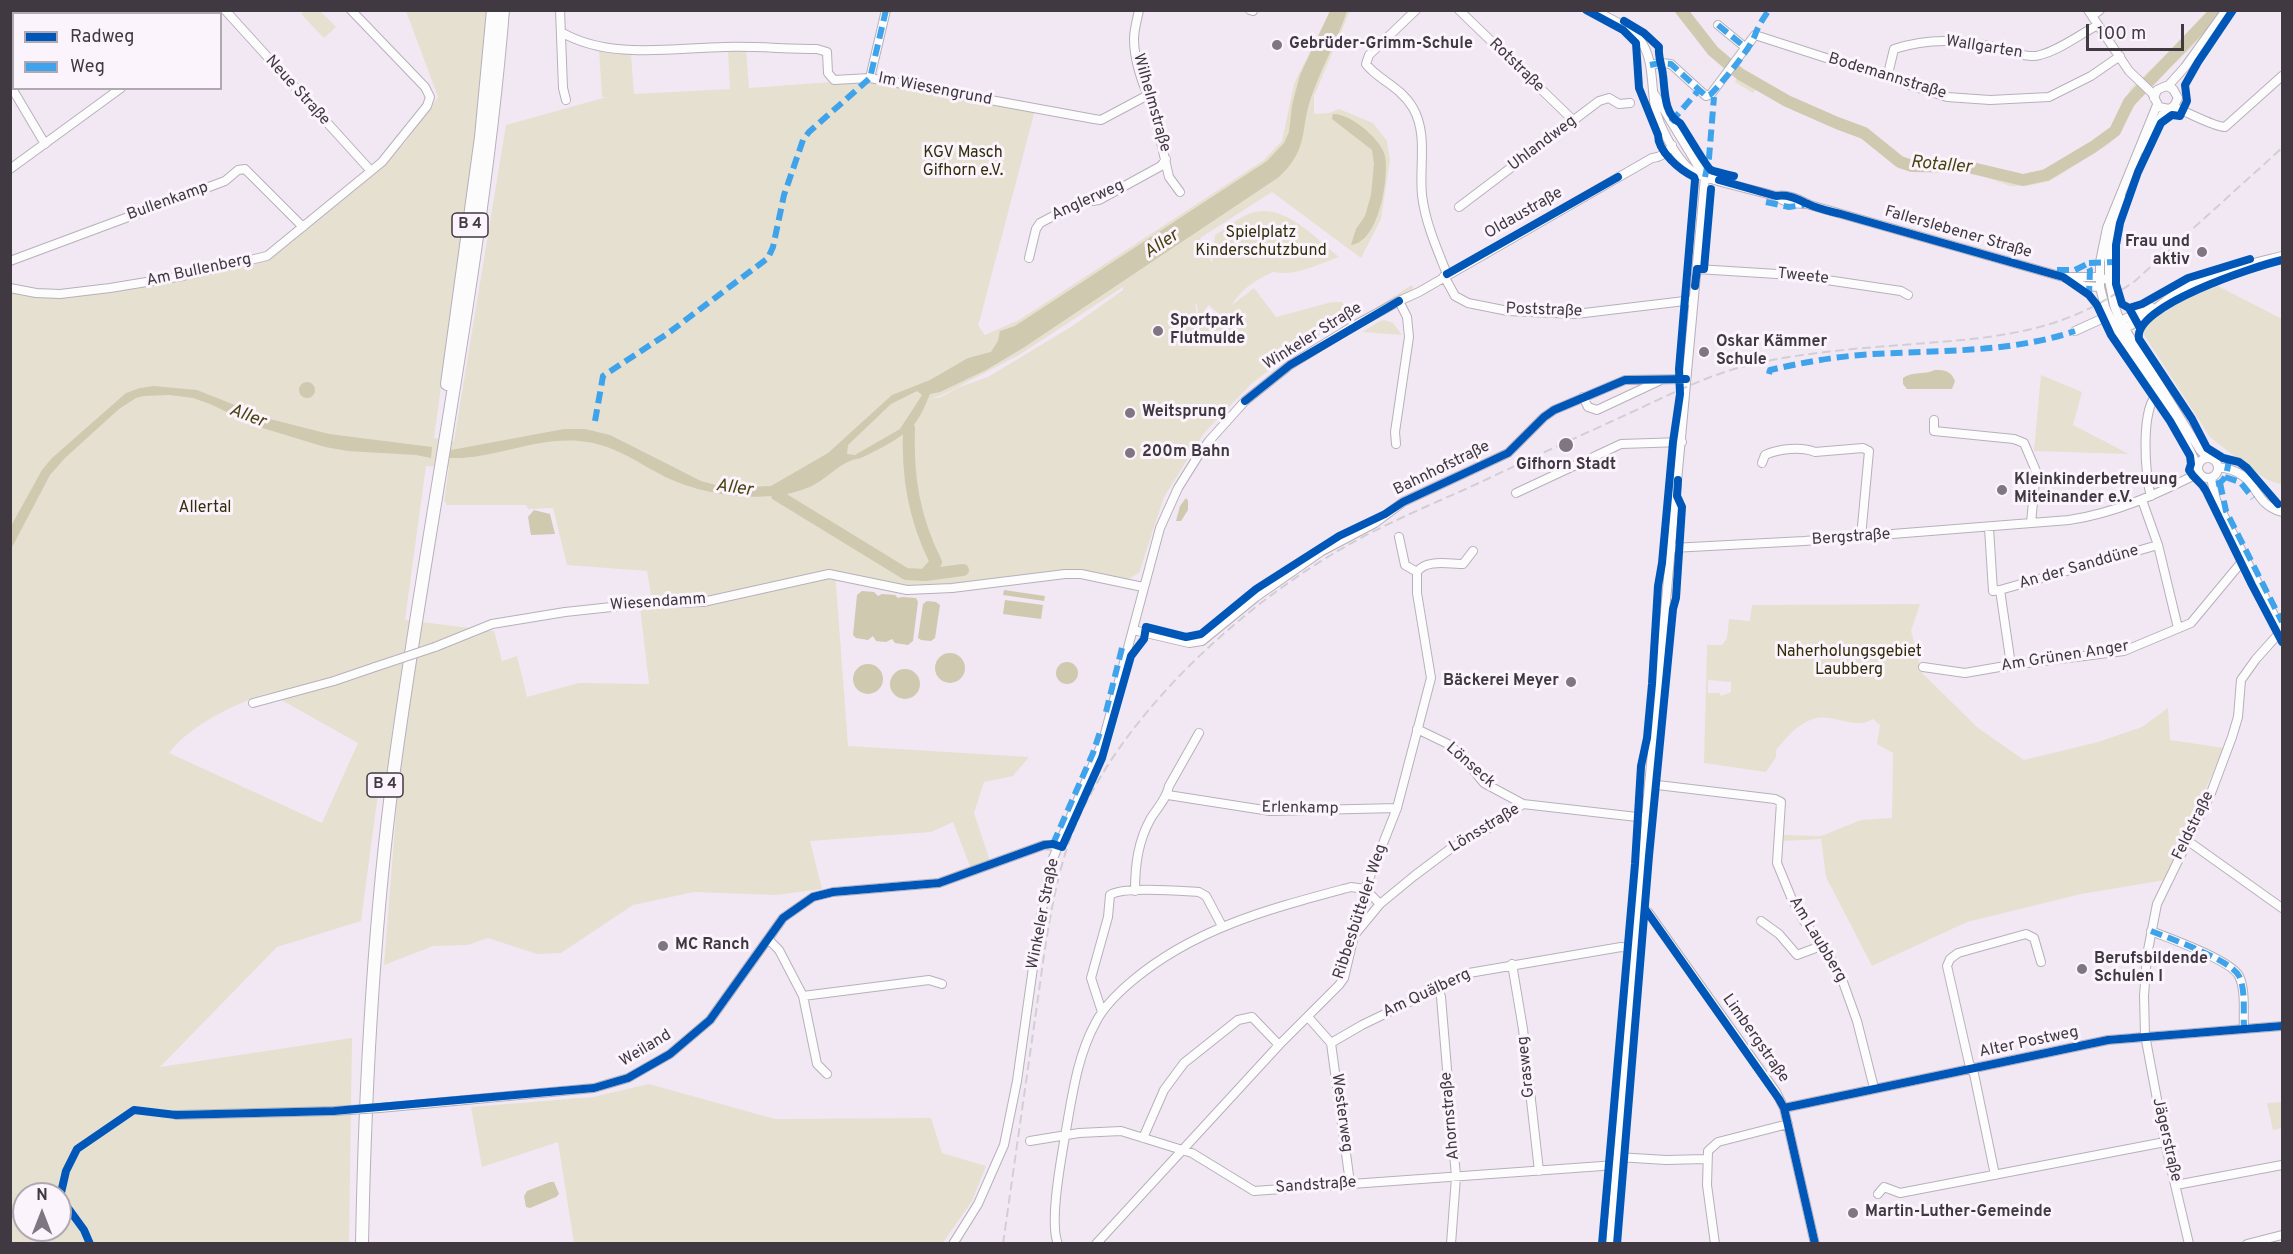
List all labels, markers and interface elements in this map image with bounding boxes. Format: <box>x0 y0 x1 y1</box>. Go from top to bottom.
legend <box>12 12 222 90</box>
scale bar <box>2089 12 2186 50</box>
text: 100 m <box>2097 23 2146 46</box>
text: Radweg <box>70 26 134 49</box>
street label: Wallgarten <box>1944 32 2024 64</box>
place label: Gebrüder-Grimm-Schule <box>1289 35 1473 55</box>
street label: Rotstraße <box>1484 35 1548 97</box>
marker: Gebrüder-Grimm-Schule <box>1270 38 1284 52</box>
street label: Bodemannstraße <box>1826 50 1948 104</box>
street label: Wilhelmstraße <box>1128 51 1174 155</box>
street label: Neue Straße <box>260 52 334 130</box>
text: Weg <box>70 56 105 79</box>
street label: Im Wiesengrund <box>876 70 994 110</box>
street label: Uhlandweg <box>1505 112 1581 176</box>
park label: KGV Masch Gifhorn e.V. <box>923 144 1003 182</box>
water label: Rotaller <box>1910 153 1972 179</box>
street label: Anglerweg <box>1049 176 1127 226</box>
street label: Bullenkamp <box>125 178 211 226</box>
street label: Oldaustraße <box>1482 184 1566 244</box>
street label: Fallerslebener Straße <box>1882 203 2034 263</box>
road number: B 4 <box>452 213 488 237</box>
park label: Spielplatz Kinderschutzbund <box>1195 224 1327 262</box>
water label: Aller <box>1141 226 1183 264</box>
place label: Frau und aktiv <box>2125 233 2190 271</box>
marker: Frau und aktiv <box>2195 245 2209 259</box>
street label: Am Bullenberg <box>145 251 253 291</box>
street label: Tweete <box>1776 265 1830 289</box>
street label: Winkeler Straße <box>1260 299 1366 375</box>
street label: Poststraße <box>1505 300 1583 322</box>
place label: Sportpark Flutmulde <box>1170 312 1245 350</box>
marker: Sportpark Flutmulde <box>1151 324 1165 338</box>
place label: Oskar Kämmer Schule <box>1716 333 1827 371</box>
marker: Oskar Kämmer Schule <box>1697 345 1711 359</box>
water label: Aller <box>226 400 268 434</box>
place label: Weitsprung <box>1142 403 1226 423</box>
marker: Weitsprung <box>1123 406 1137 420</box>
marker: Gifhorn Stadt <box>1557 436 1575 454</box>
street label: Bahnhofstraße <box>1391 437 1493 501</box>
place label: 200m Bahn <box>1142 443 1230 463</box>
marker: 200m Bahn <box>1123 446 1137 460</box>
place label: Gifhorn Stadt <box>1516 456 1616 476</box>
place label: Kleinkinderbetreuung Miteinander e.V. <box>2014 471 2177 509</box>
water label: Aller <box>714 476 754 502</box>
marker: Kleinkinderbetreuung Miteinander e.V. <box>1995 483 2009 497</box>
park label: Allertal <box>179 499 231 519</box>
street label: Bergstraße <box>1811 526 1891 550</box>
street label: An der Sanddüne <box>2017 542 2141 594</box>
street label: Wiesendamm <box>609 590 707 616</box>
street label: Am Grünen Anger <box>2000 637 2130 677</box>
park label: Naherholungsgebiet Laubberg <box>1776 643 1922 681</box>
place label: Bäckerei Meyer <box>1443 672 1559 692</box>
marker: Bäckerei Meyer <box>1564 675 1578 689</box>
street label: Lönseck <box>1441 739 1499 793</box>
road number: B 4 <box>367 773 403 797</box>
street label: Feldstraße <box>2169 789 2219 863</box>
street label: Erlenkamp <box>1261 799 1339 819</box>
street label: Lönsstraße <box>1446 800 1524 858</box>
street label: Ribbesbütteler Weg <box>1330 842 1392 982</box>
street label: Winkeler Straße <box>1024 857 1064 971</box>
street label: Am Laubberg <box>1784 894 1850 986</box>
place label: MC Ranch <box>675 936 749 956</box>
marker: MC Ranch <box>656 939 670 953</box>
place label: Berufsbildende Schulen I <box>2094 950 2208 988</box>
marker: Berufsbildende Schulen I <box>2075 962 2089 976</box>
street label: Am Quälberg <box>1380 965 1474 1023</box>
street label: Limbergstraße <box>1717 991 1793 1087</box>
street label: Alter Postweg <box>1978 1023 2080 1063</box>
street label: Weiland <box>617 1026 675 1072</box>
street label: Grasweg <box>1514 1035 1540 1099</box>
street label: Ahornstraße <box>1438 1071 1464 1161</box>
street label: Westerweg <box>1326 1073 1356 1153</box>
street label: Jägerstraße <box>2147 1096 2185 1184</box>
street label: Sandstraße <box>1275 1174 1357 1198</box>
north arrow <box>12 1182 72 1242</box>
text: N <box>36 1186 48 1206</box>
place label: Martin-Luther-Gemeinde <box>1865 1203 2052 1223</box>
marker: Martin-Luther-Gemeinde <box>1846 1206 1860 1220</box>

